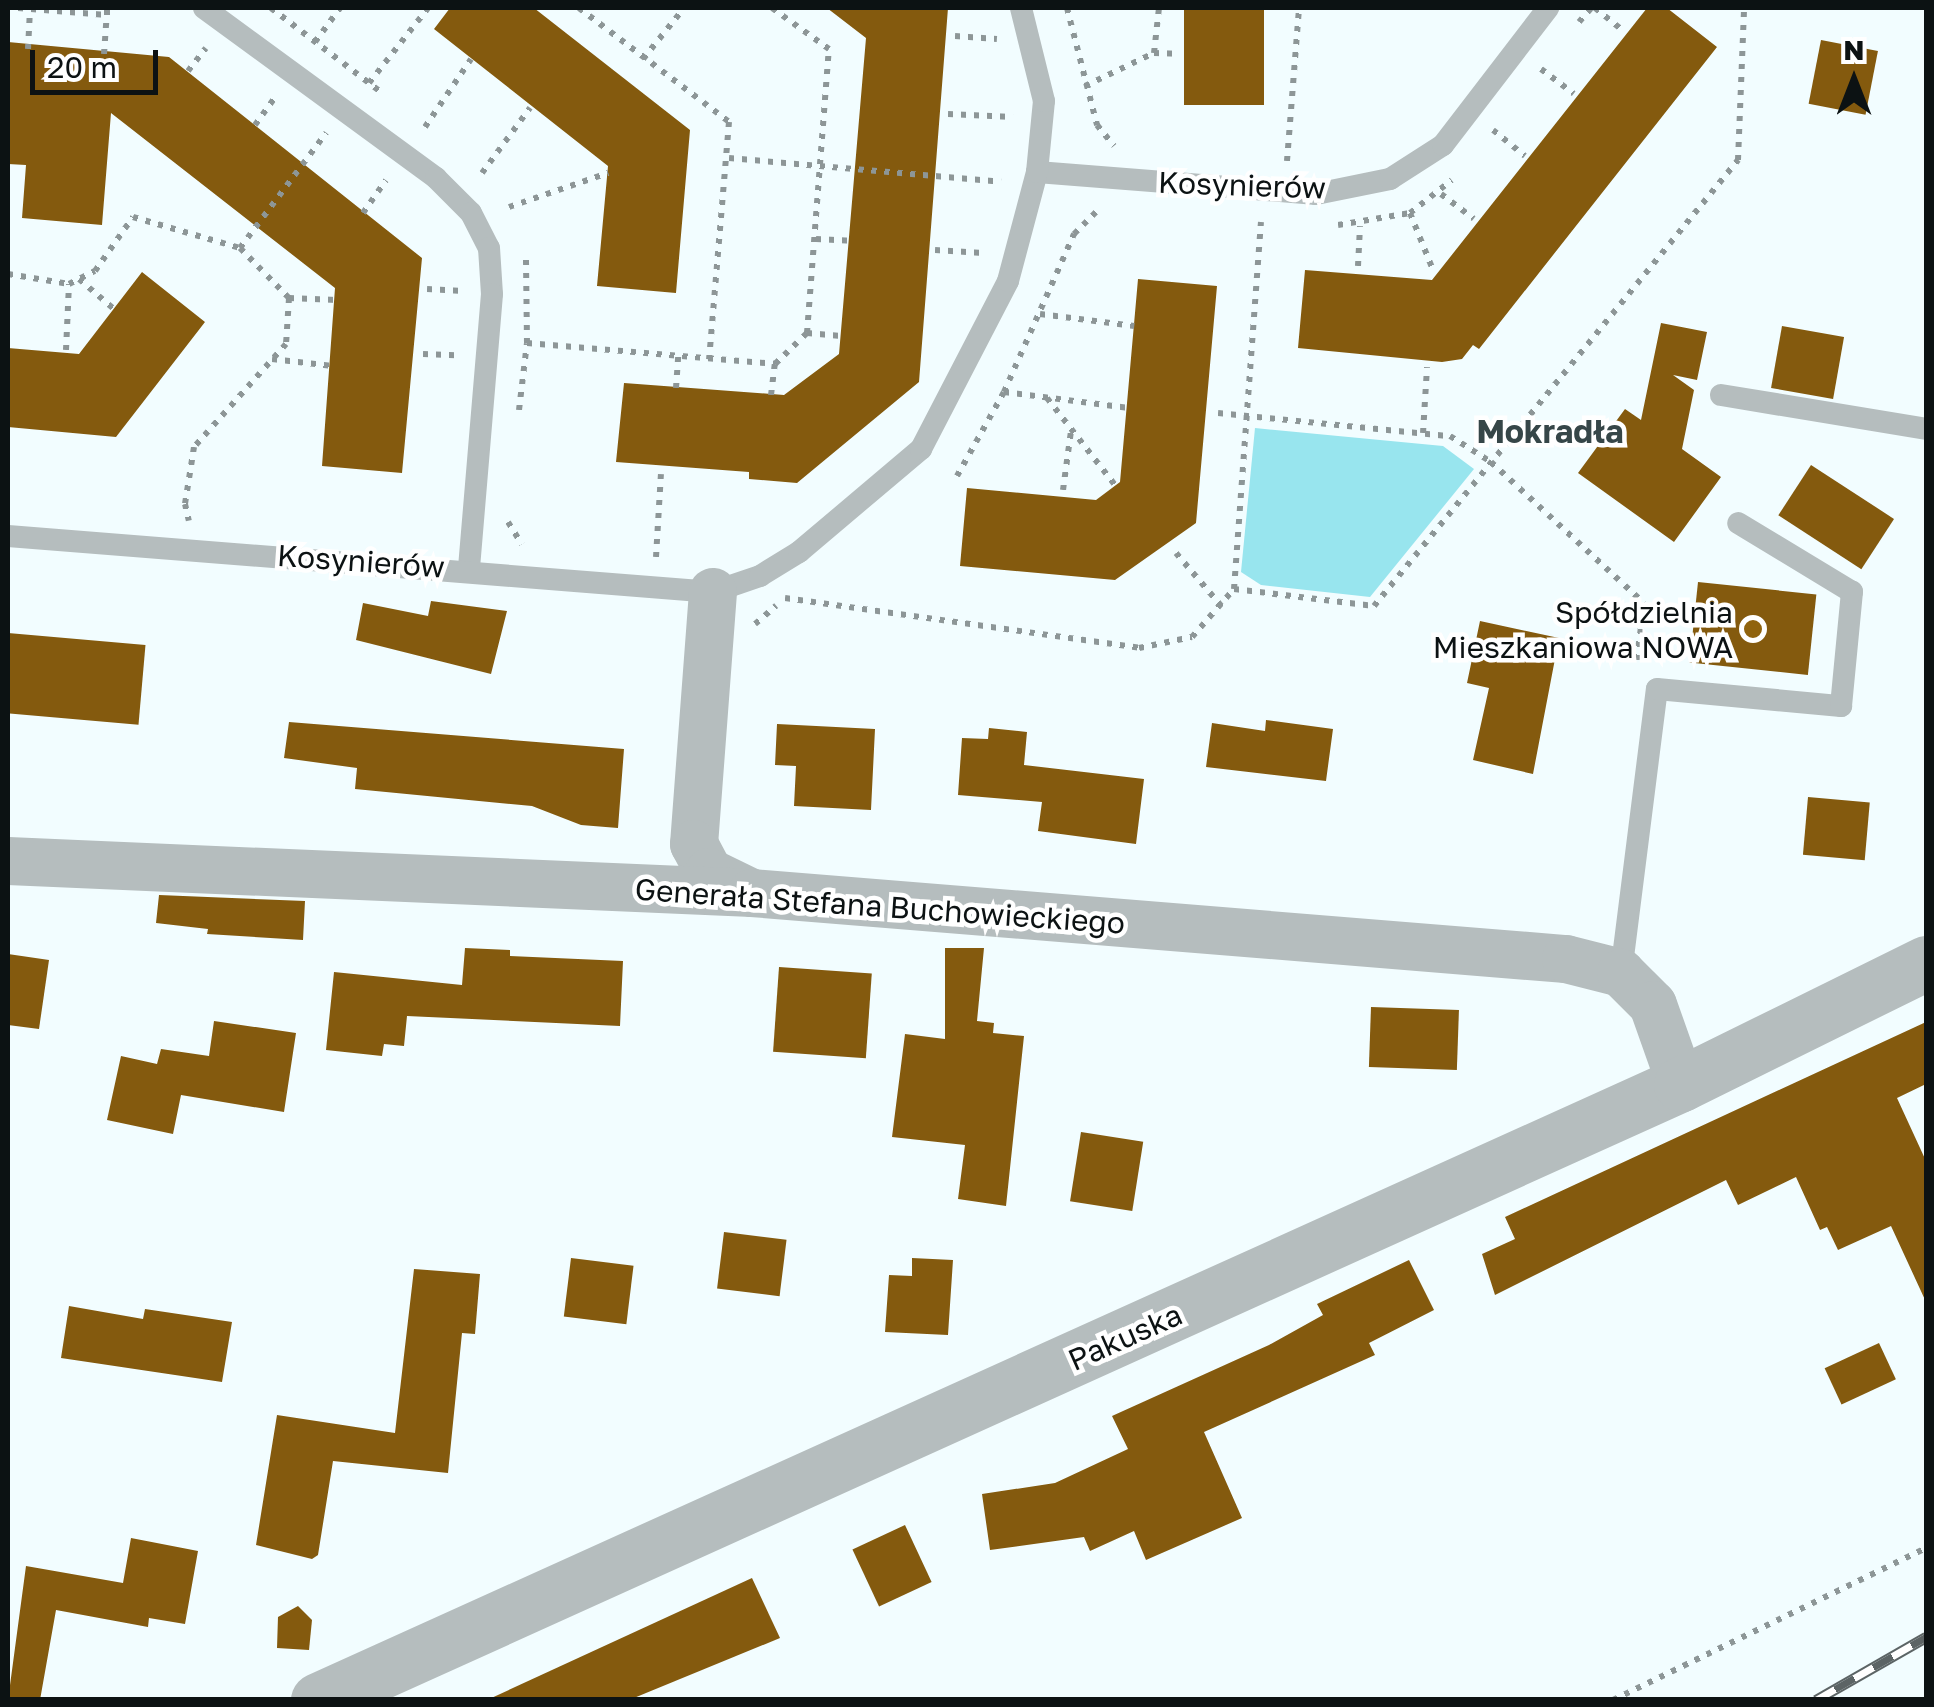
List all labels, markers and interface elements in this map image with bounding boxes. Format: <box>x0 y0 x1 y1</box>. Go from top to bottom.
scale bar <box>35 30 162 92</box>
north arrow <box>1804 30 1904 130</box>
text: N <box>1843 33 1865 66</box>
text: 20 m <box>47 49 117 85</box>
street label: Kosynierów <box>1157 164 1327 206</box>
district label: Mokradła <box>1476 412 1624 450</box>
street label: Kosynierów <box>276 537 446 585</box>
place label: Spółdzielnia Mieszkaniowa NOWA <box>1433 594 1733 664</box>
marker: Spółdzielnia Mieszkaniowa NOWA <box>1742 618 1764 640</box>
street label: Generała Stefana Buchowieckiego <box>634 871 1126 941</box>
street label: Pakuska <box>1062 1296 1188 1378</box>

